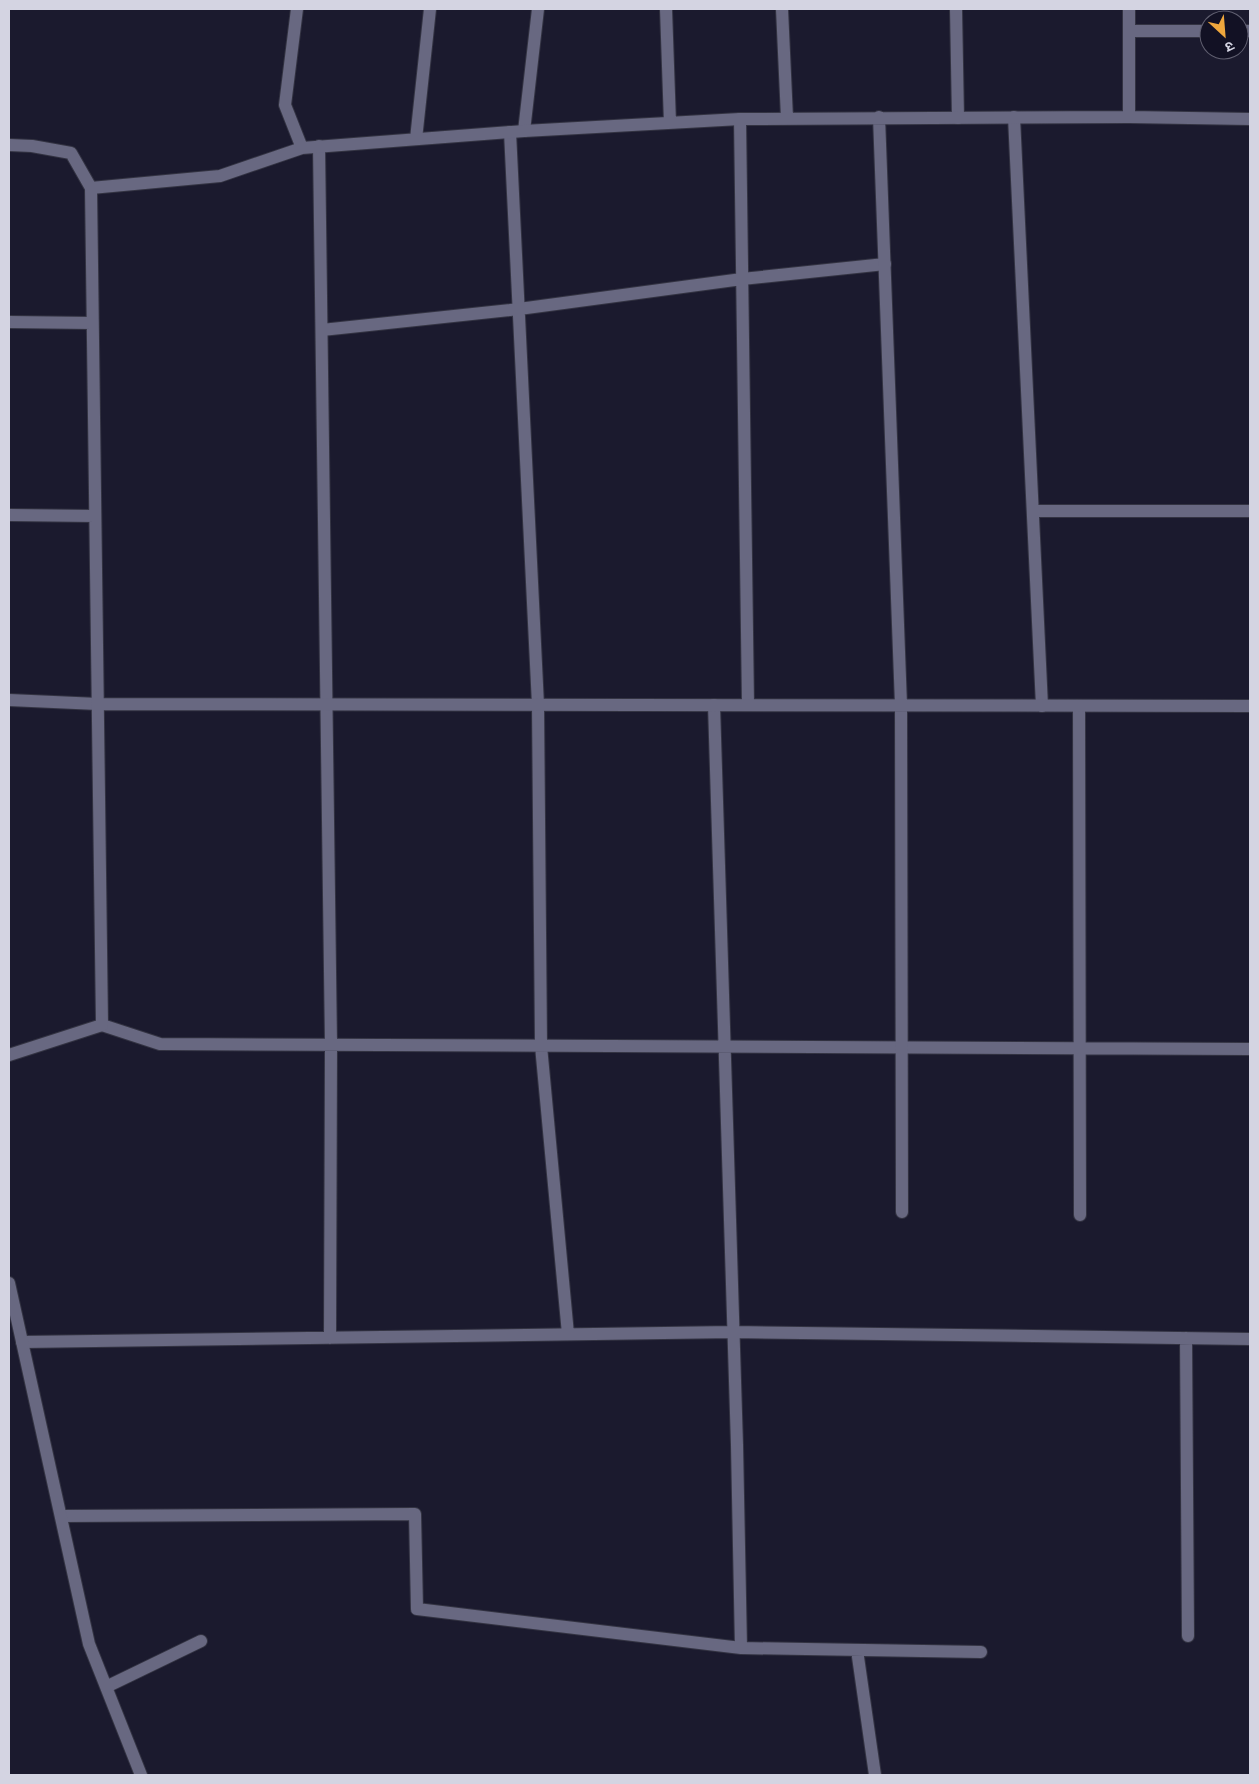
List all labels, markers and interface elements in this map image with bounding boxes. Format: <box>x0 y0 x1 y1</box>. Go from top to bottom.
north arrow <box>1199 10 1249 60</box>
text: उ <box>1222 38 1237 56</box>

